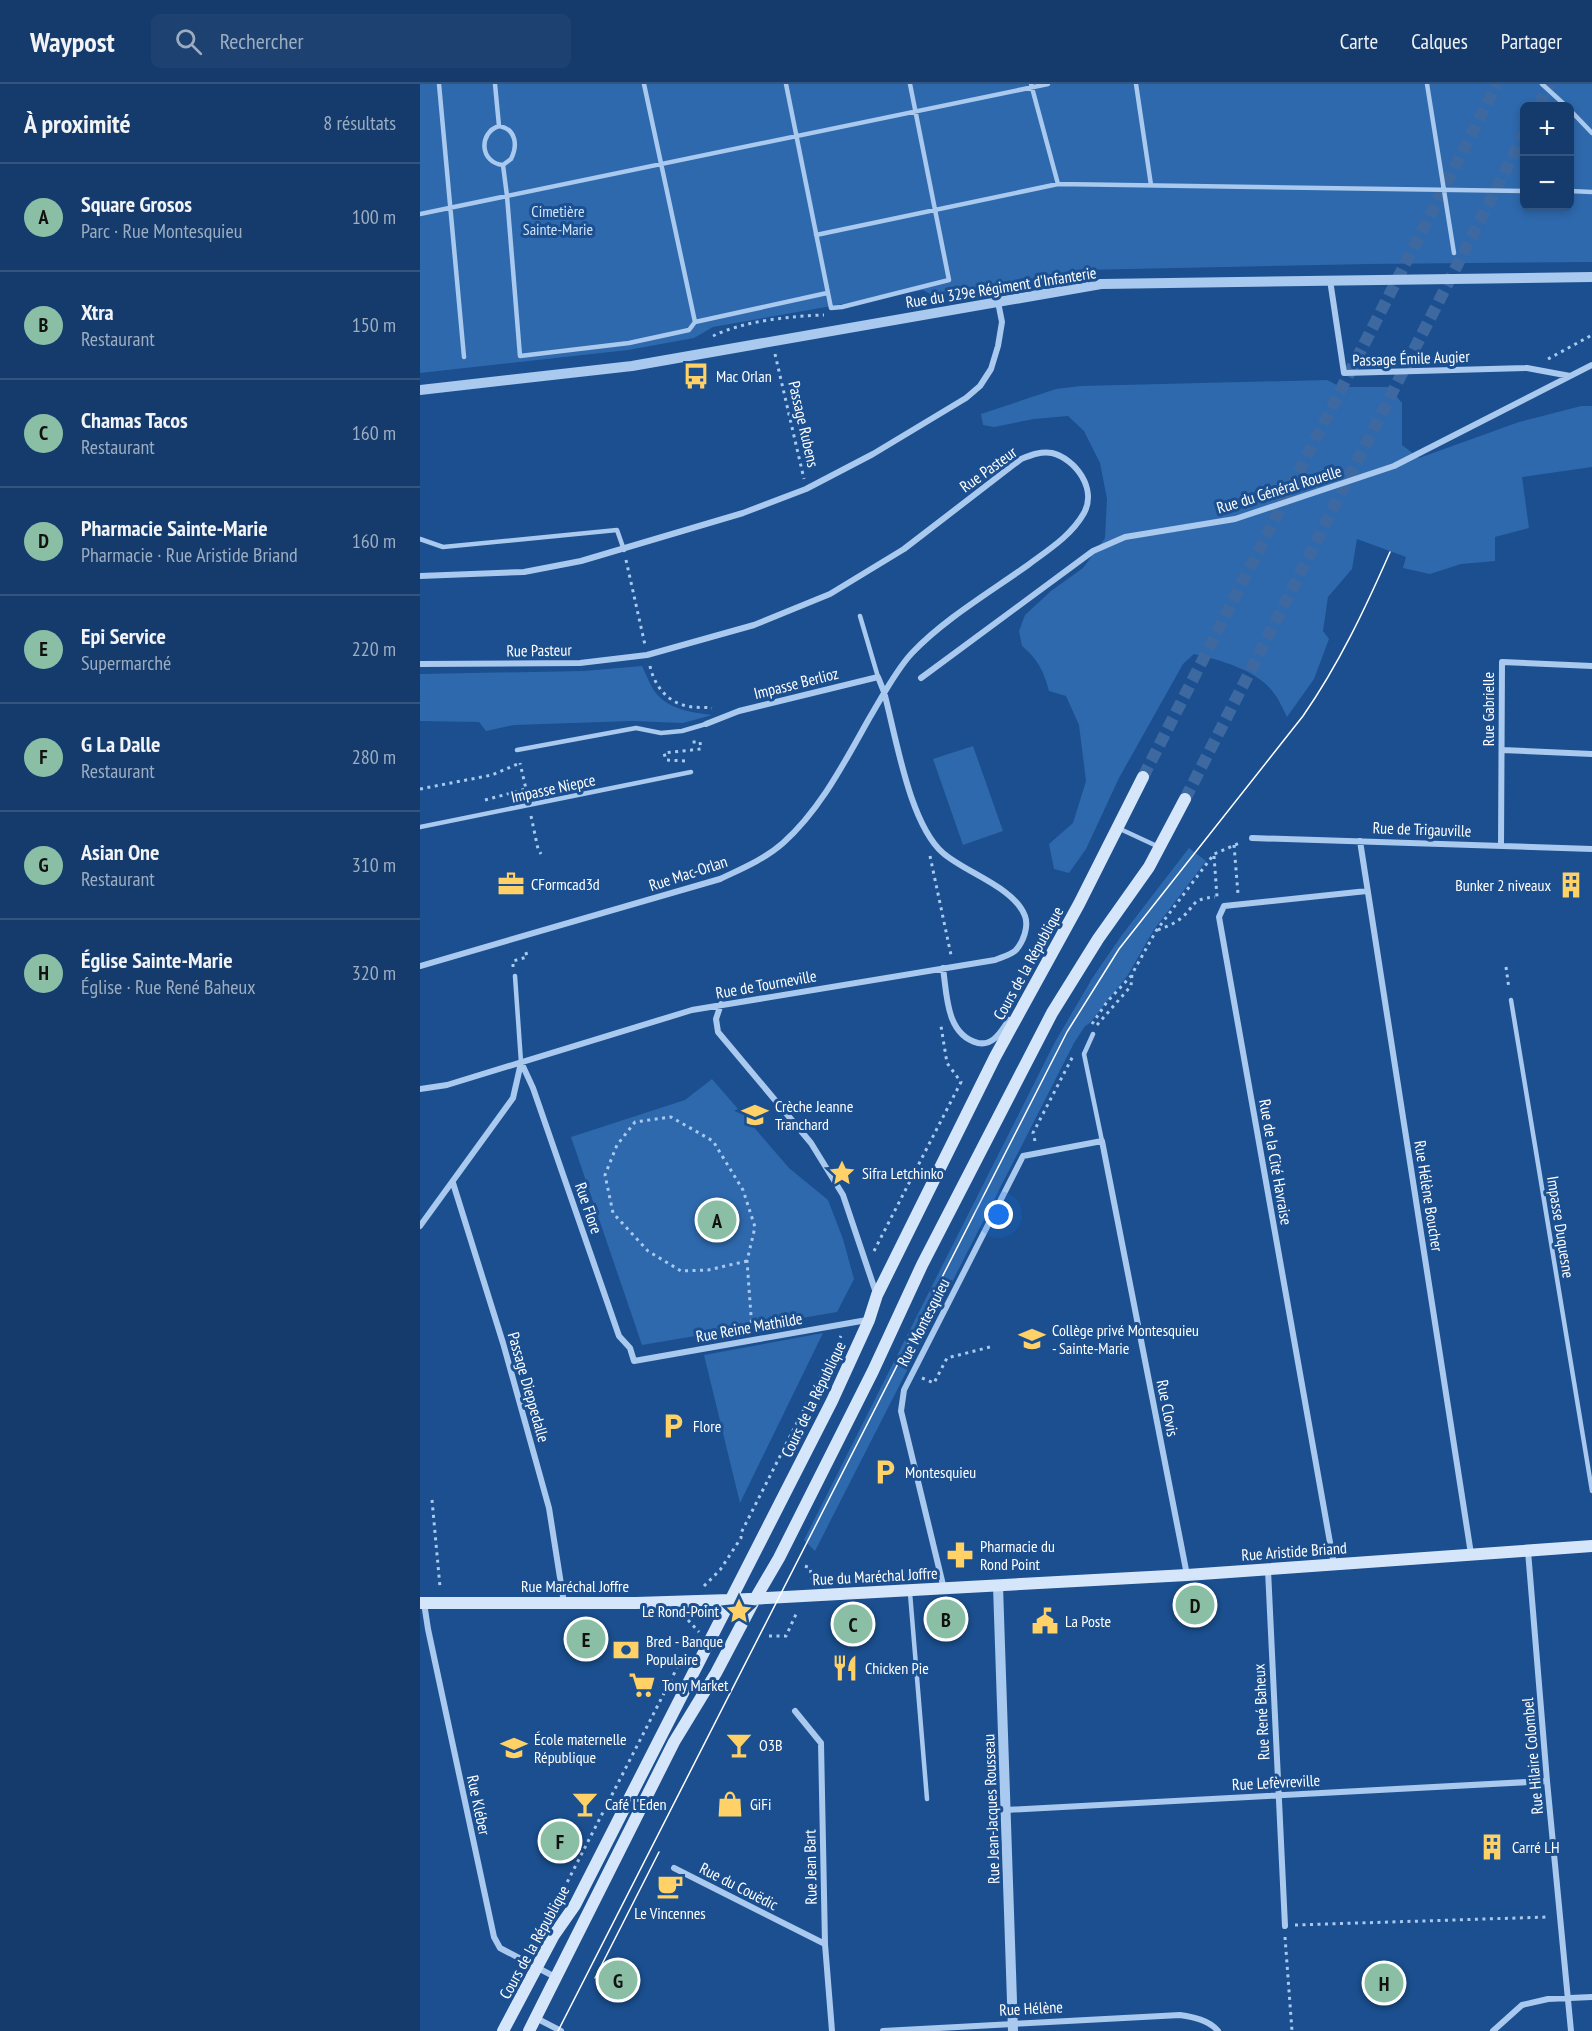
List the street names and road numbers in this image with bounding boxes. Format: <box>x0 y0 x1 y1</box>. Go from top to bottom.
street label: Rue du 329e Régiment d'Infanterie <box>904 262 1098 312</box>
street label: Passage Émile Augier <box>1352 346 1471 370</box>
street label: Passage Rubens <box>784 379 824 469</box>
street label: Rue Pasteur <box>956 441 1021 496</box>
street label: Rue du Général Rouelle <box>1214 461 1344 517</box>
street label: Rue Pasteur <box>506 639 572 661</box>
street label: Impasse Berlioz <box>752 663 841 703</box>
street label: Rue Gabrielle <box>1478 672 1498 746</box>
street label: Impasse Niepce <box>509 769 597 807</box>
street label: Rue de Trigauville <box>1372 817 1472 841</box>
street label: Rue Mac-Orlan <box>646 851 730 895</box>
street label: Cours de la République <box>989 903 1067 1023</box>
street label: Rue de Tourneville <box>714 965 818 1003</box>
street label: Rue de la Cité Havraise <box>1255 1097 1297 1227</box>
street label: Rue Hélène Boucher <box>1410 1139 1448 1254</box>
street label: Impasse Duquesne <box>1543 1174 1579 1280</box>
street label: Rue Flore <box>571 1180 607 1236</box>
street label: Rue Montesquieu <box>892 1275 954 1369</box>
street label: Rue Reine Mathilde <box>694 1308 804 1346</box>
street label: Passage Dieppedalle <box>504 1330 554 1444</box>
street label: Cours de la République <box>776 1338 850 1460</box>
street label: Rue Clovis <box>1153 1378 1183 1438</box>
street label: Rue Aristide Briand <box>1241 1537 1347 1565</box>
street label: Rue du Maréchal Joffre <box>812 1563 938 1589</box>
street label: Rue Maréchal Joffre <box>521 1576 629 1596</box>
street label: Rue René Baheux <box>1248 1663 1274 1761</box>
street label: Rue Hilaire Colombel <box>1517 1697 1547 1815</box>
street label: Rue Jean-Jacques Rousseau <box>978 1734 1004 1884</box>
street label: Rue Lefèvreville <box>1231 1770 1321 1794</box>
street label: Rue Kléber <box>463 1773 495 1837</box>
street label: Rue Jean Bart <box>799 1829 821 1905</box>
street label: Rue du Couëdic <box>696 1858 782 1914</box>
street label: Cours de la République <box>495 1882 573 2002</box>
street label: Rue Hélène <box>999 1996 1063 2020</box>

